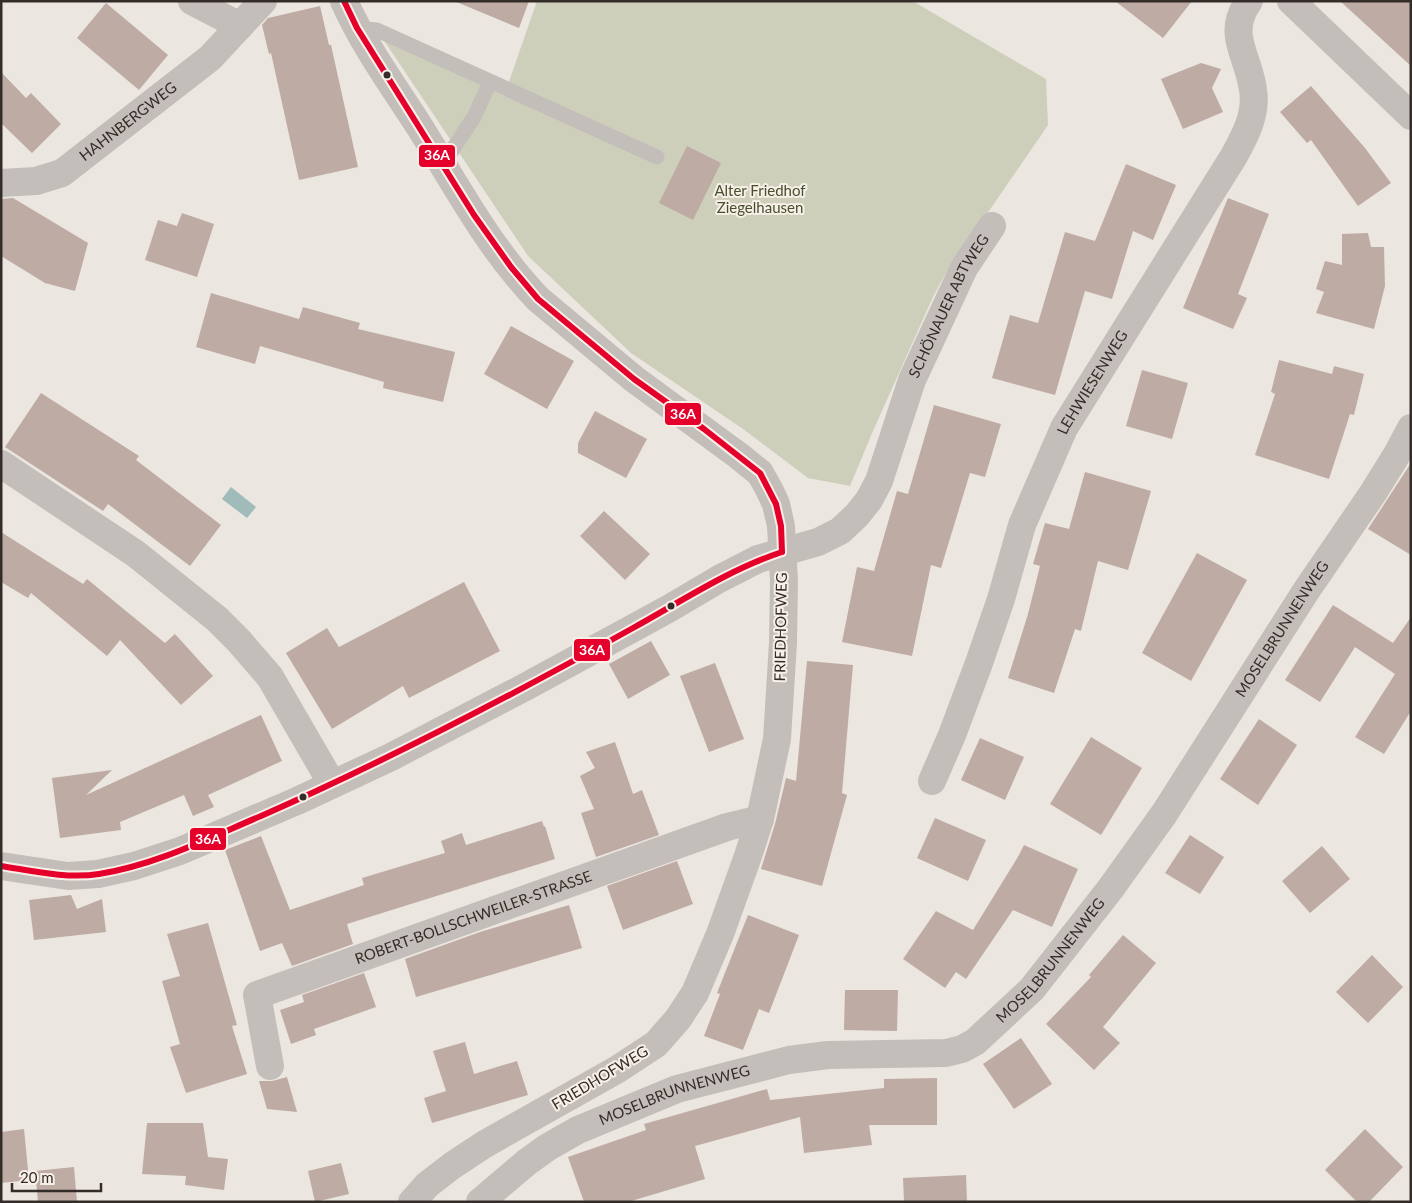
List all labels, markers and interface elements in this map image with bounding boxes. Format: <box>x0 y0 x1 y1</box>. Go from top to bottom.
unlabelled marker <box>382 70 392 80</box>
street label: HAHNBERGWEG <box>75 77 180 164</box>
line badge: 36A <box>418 144 456 168</box>
text: 36A <box>424 146 450 163</box>
park label: Alter Friedhof Ziegelhausen <box>714 181 806 216</box>
street label: SCHÖNAUER ABTWEG <box>904 230 992 381</box>
street label: LEHWIESENWEG <box>1052 327 1131 437</box>
line badge: 36A <box>664 402 702 426</box>
text: 36A <box>670 405 696 422</box>
street label: MOSELBRUNNENWEG <box>1231 557 1332 700</box>
street label: FRIEDHOFWEG <box>770 572 790 682</box>
unlabelled marker <box>666 601 676 611</box>
line badge: 36A <box>573 638 611 662</box>
text: 36A <box>579 641 605 658</box>
unlabelled marker <box>298 792 308 802</box>
line badge: 36A <box>189 827 227 851</box>
text: 36A <box>195 830 221 847</box>
street label: ROBERT-BOLLSCHWEILER-STRASSE <box>352 866 594 967</box>
street label: MOSELBRUNNENWEG <box>992 894 1108 1026</box>
street label: FRIEDHOFWEG <box>548 1041 651 1113</box>
street label: MOSELBRUNNENWEG <box>596 1060 752 1128</box>
scale bar <box>12 1160 101 1192</box>
text: 20 m <box>20 1168 54 1186</box>

